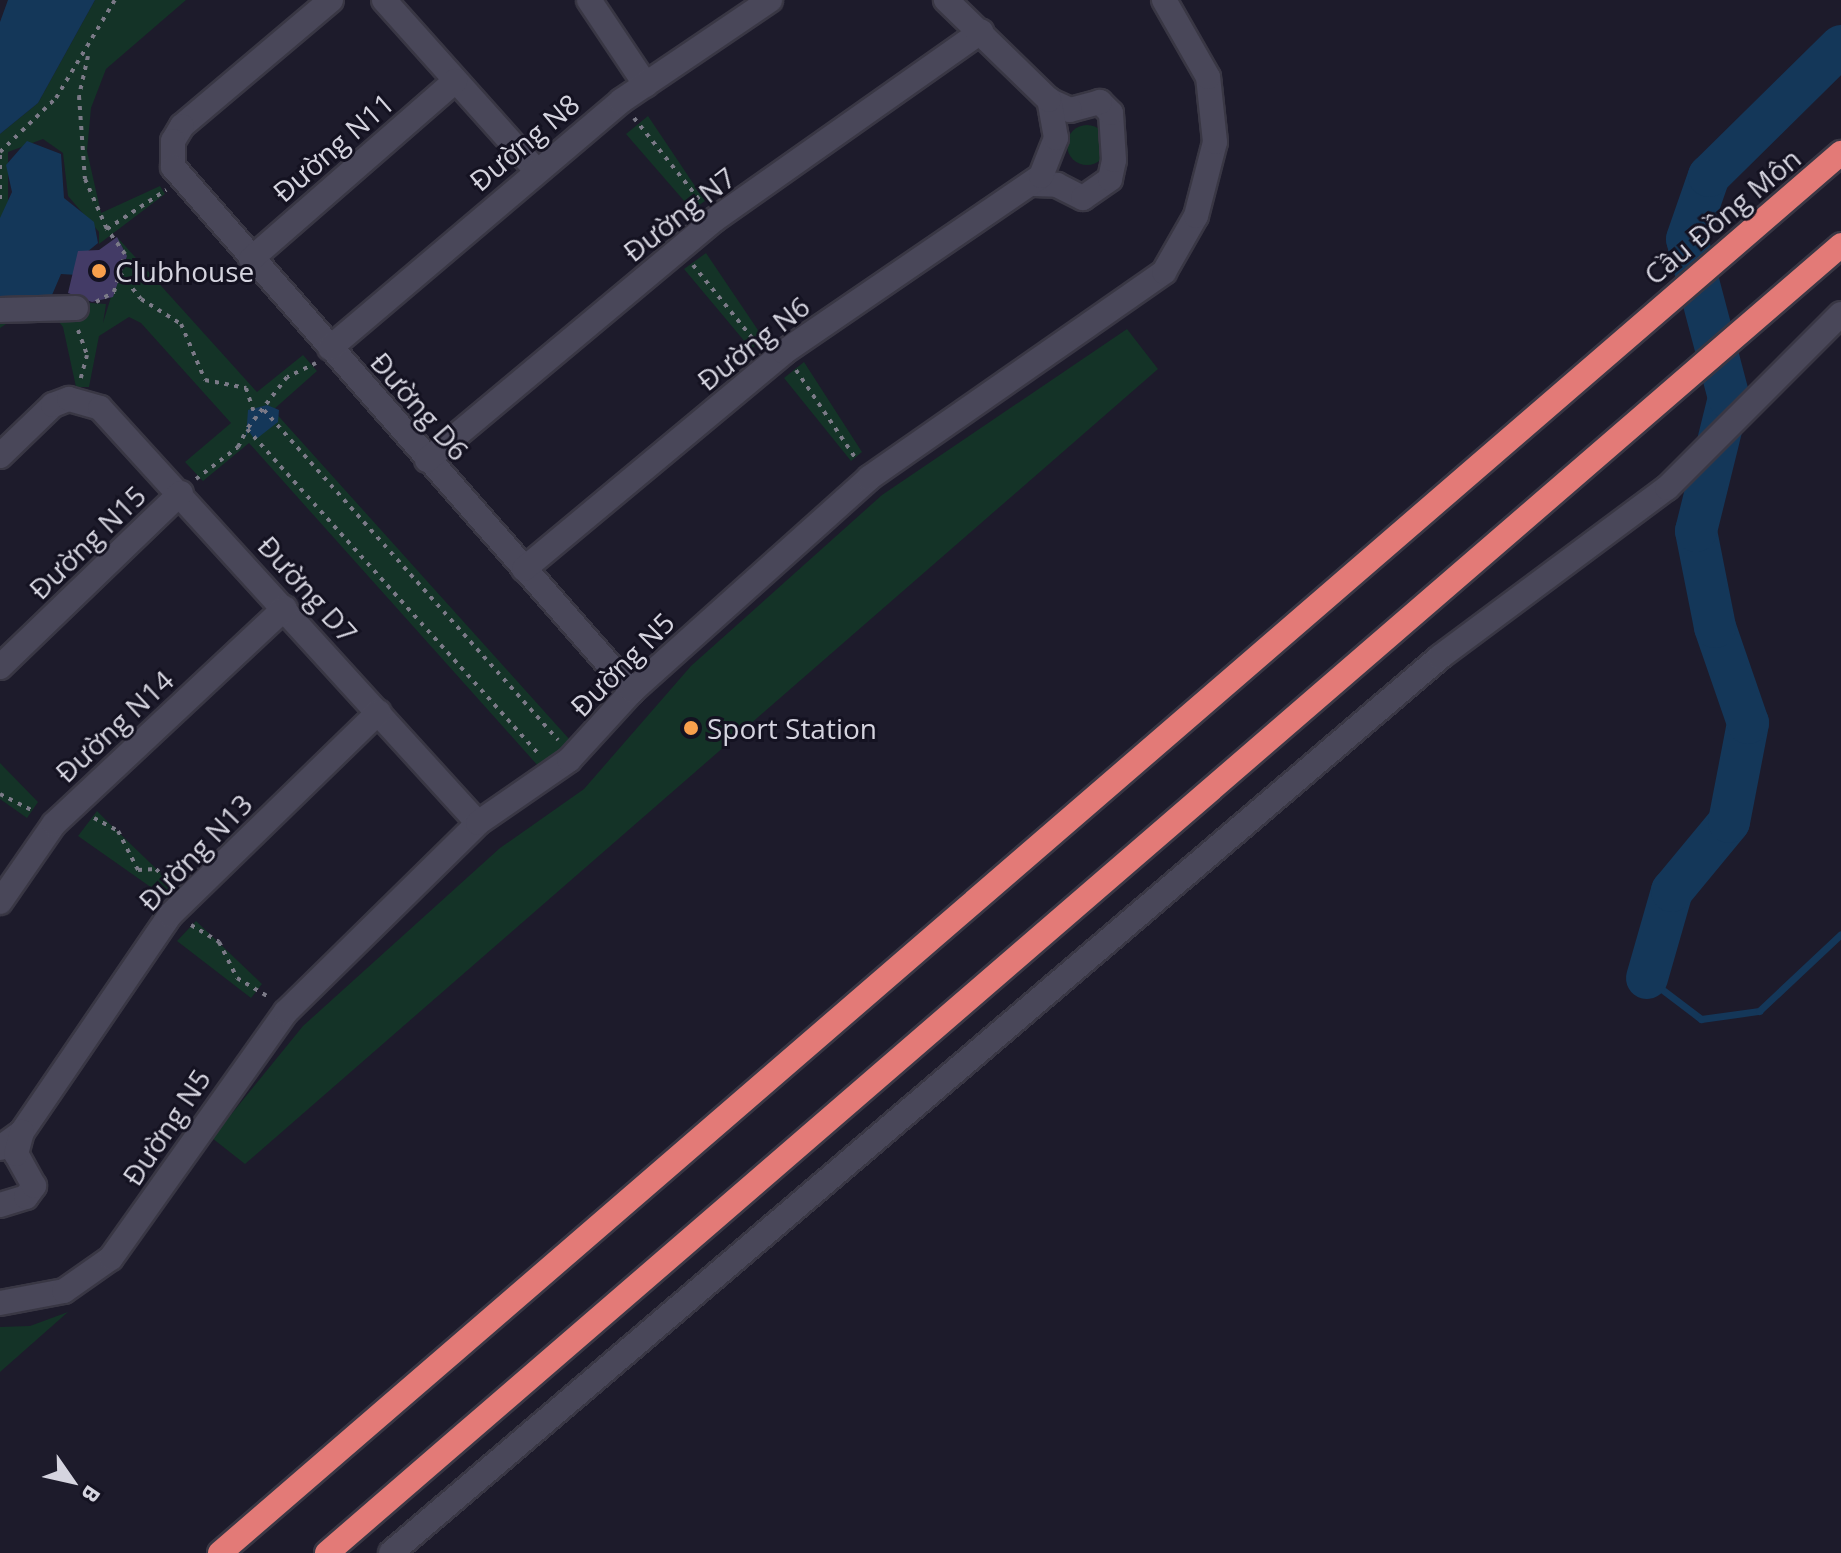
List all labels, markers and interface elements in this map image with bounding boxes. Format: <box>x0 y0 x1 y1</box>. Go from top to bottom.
street label: Đường N11 <box>266 86 400 208</box>
street label: Đường N8 <box>462 86 586 198</box>
street label: Cầu Đồng Môn <box>1637 141 1807 291</box>
street label: Đường N7 <box>616 160 742 268</box>
place label: Clubhouse <box>115 254 254 288</box>
marker: Clubhouse <box>90 262 108 280</box>
street label: Đường N6 <box>690 289 816 397</box>
street label: Đường D6 <box>364 345 476 467</box>
street label: Đường N15 <box>22 478 152 606</box>
street label: Đường D7 <box>251 529 365 649</box>
street label: Đường N5 <box>563 605 681 723</box>
street label: Đường N14 <box>48 663 180 789</box>
place label: Sport Station <box>707 711 877 745</box>
marker: Sport Station <box>682 719 700 737</box>
street label: Đường N13 <box>131 787 259 917</box>
street label: Đường N5 <box>115 1063 217 1191</box>
north arrow <box>32 1441 112 1521</box>
text: B <box>75 1480 108 1509</box>

